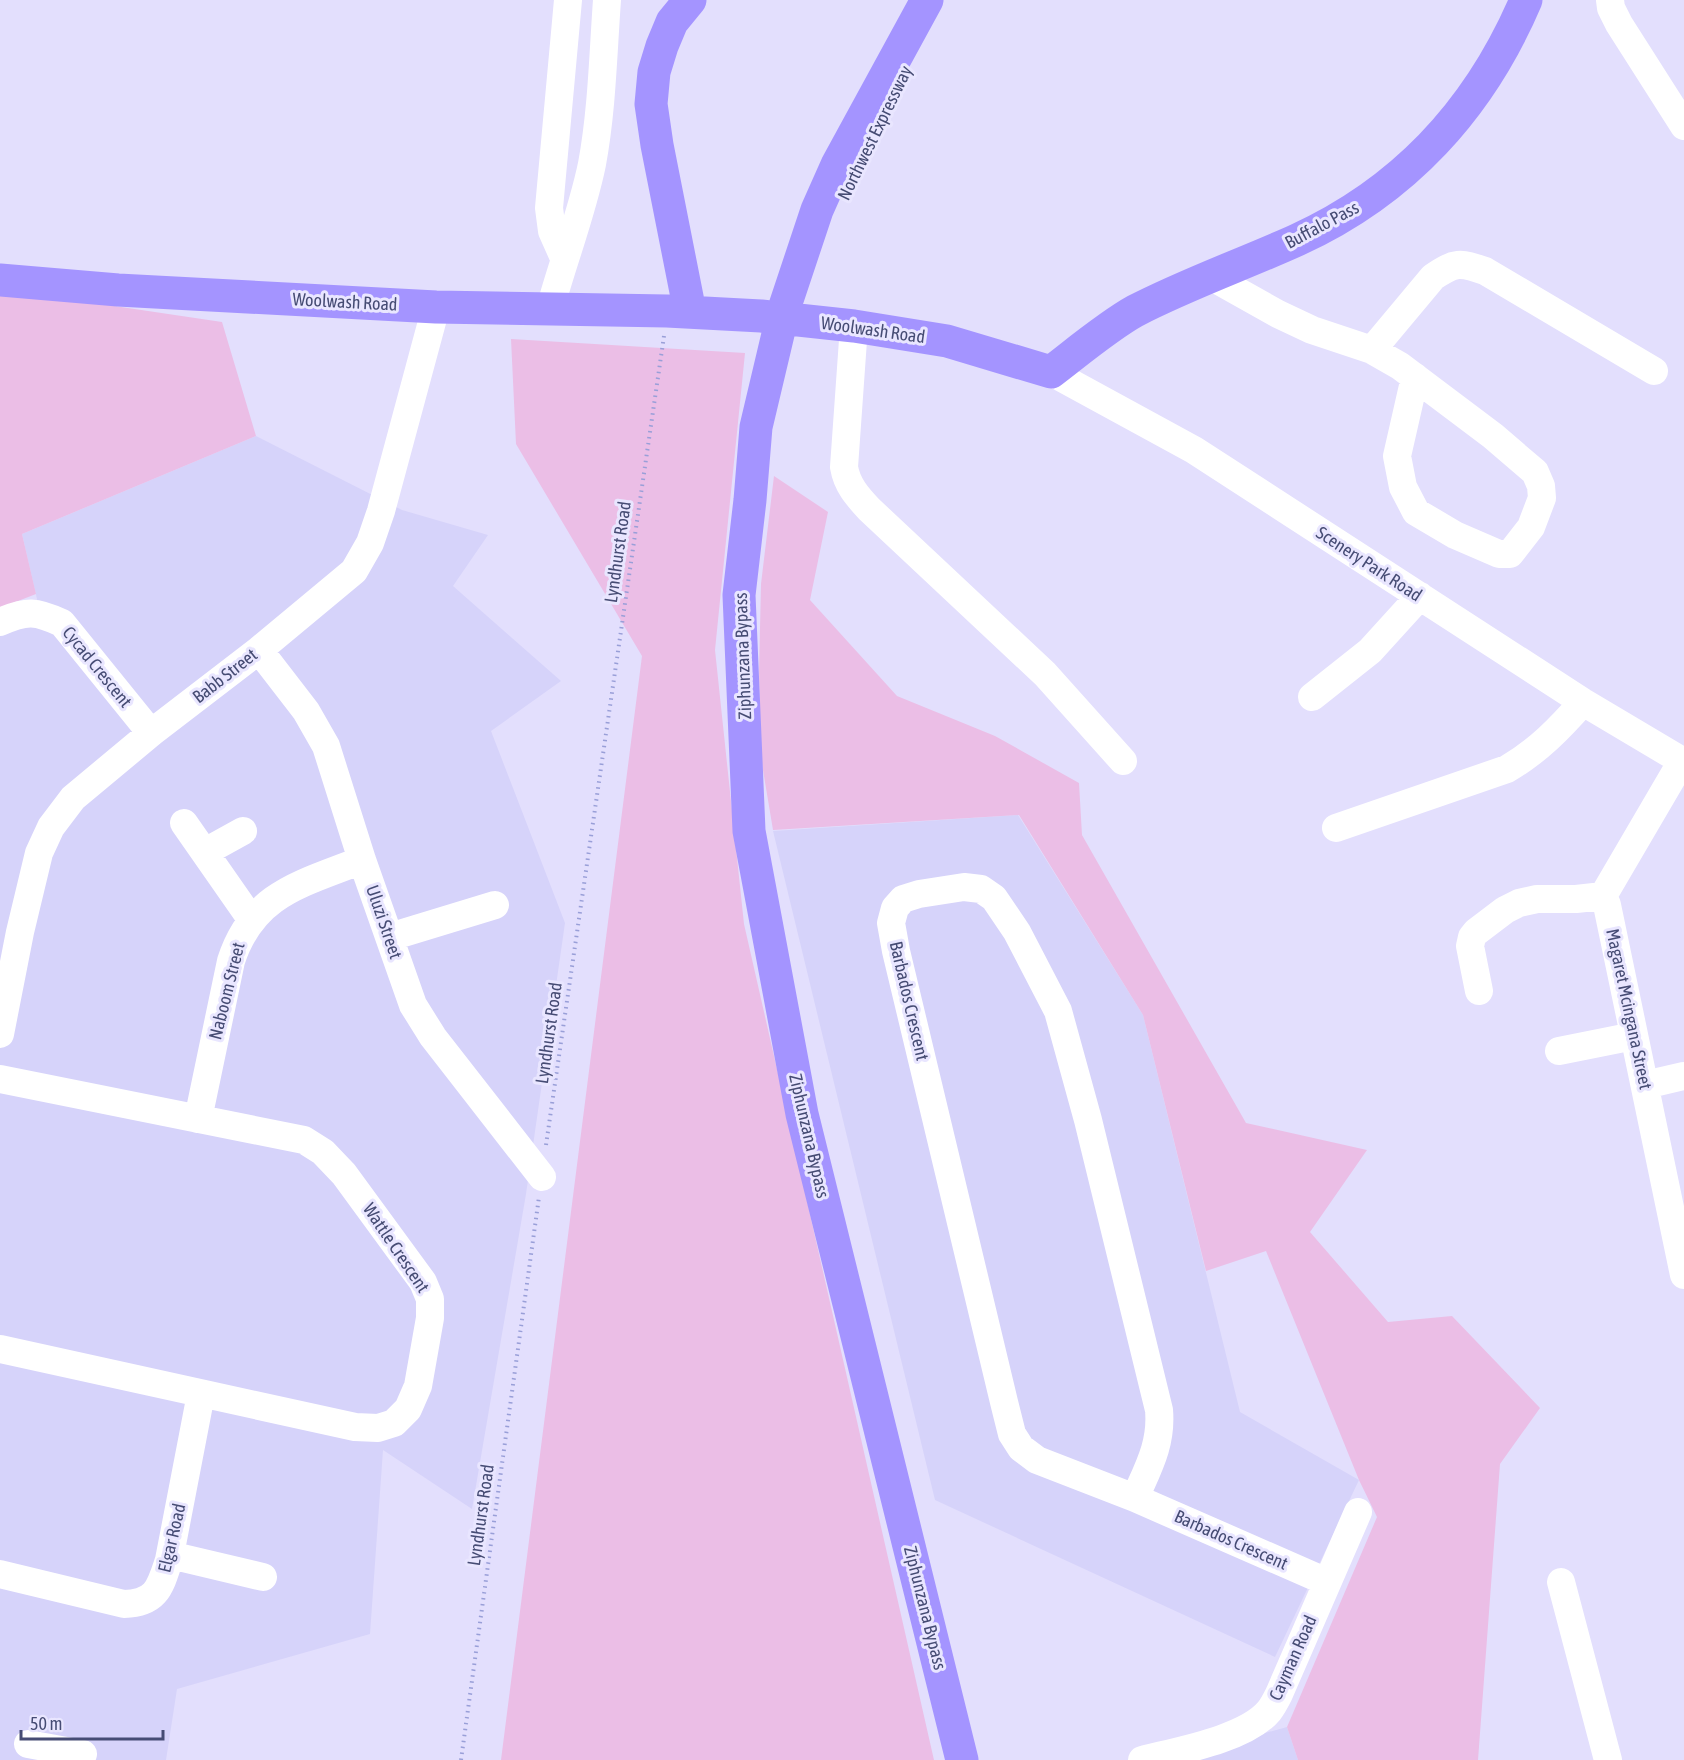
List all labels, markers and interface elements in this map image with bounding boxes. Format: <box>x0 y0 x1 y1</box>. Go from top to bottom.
street label: Northwest Expressway <box>833 62 916 203</box>
street label: Buffalo Pass <box>1281 196 1362 253</box>
street label: Woolwash Road <box>292 288 398 315</box>
street label: Woolwash Road <box>820 312 926 347</box>
street label: Lyndhurst Road <box>600 500 635 604</box>
street label: Scenery Park Road <box>1313 522 1426 605</box>
street label: Ziphunzana Bypass <box>730 592 755 720</box>
street label: Cycad Crescent <box>58 622 136 711</box>
street label: Babb Street <box>188 644 261 707</box>
street label: Uluzi Street <box>362 882 407 962</box>
street label: Magaret Mcingana Street <box>1602 927 1657 1091</box>
street label: Barbados Crescent <box>886 939 933 1062</box>
street label: Naboom Street <box>204 940 249 1042</box>
street label: Lyndhurst Road <box>531 981 566 1085</box>
street label: Ziphunzana Bypass <box>785 1072 834 1200</box>
street label: Wattle Crescent <box>359 1199 434 1296</box>
street label: Lyndhurst Road <box>463 1463 498 1567</box>
street label: Elgar Road <box>153 1501 190 1574</box>
street label: Barbados Crescent <box>1171 1505 1291 1574</box>
street label: Ziphunzana Bypass <box>900 1544 951 1672</box>
street label: Cayman Road <box>1264 1612 1321 1704</box>
scale bar <box>21 1703 164 1741</box>
text: 50 m <box>30 1713 62 1734</box>

